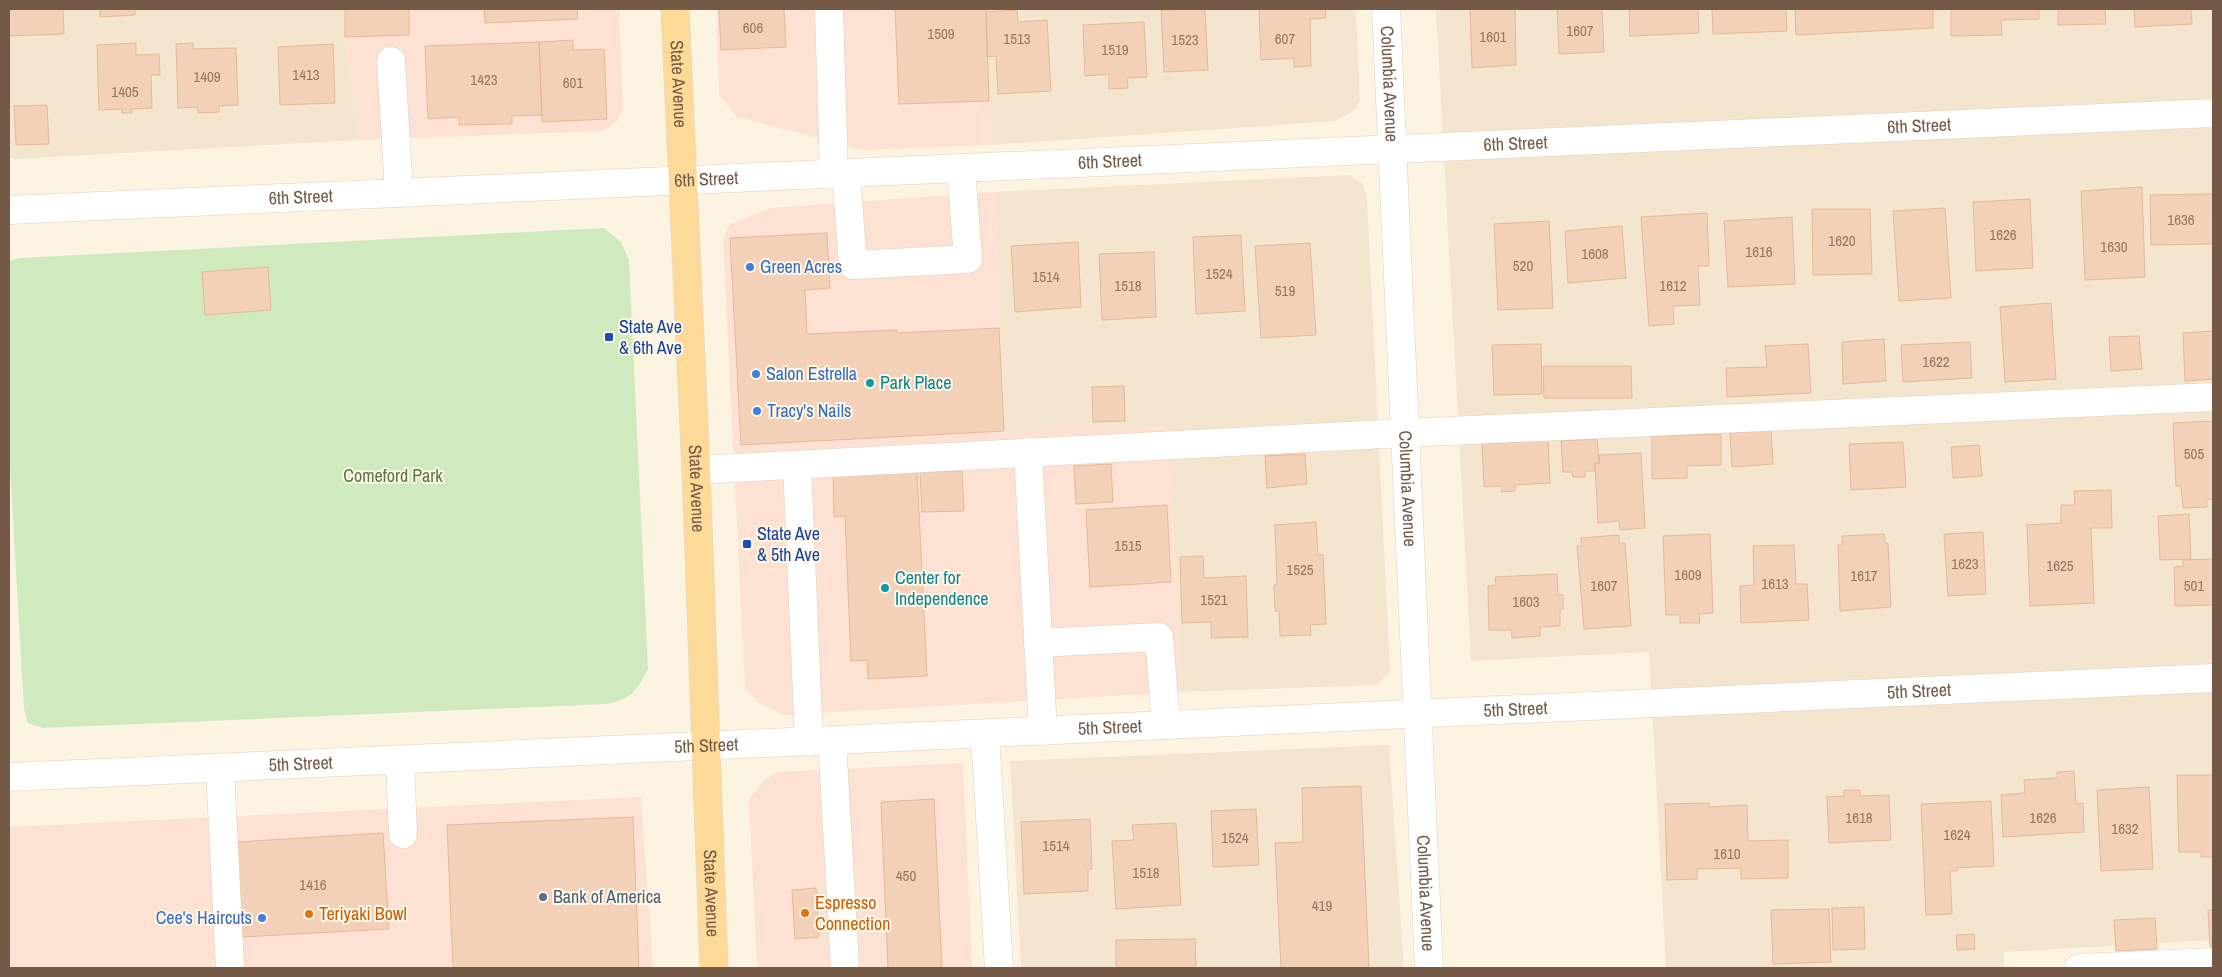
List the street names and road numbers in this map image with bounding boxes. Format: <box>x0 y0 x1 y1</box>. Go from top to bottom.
street label: Columbia Avenue <box>1375 25 1405 143</box>
street label: State Avenue <box>664 40 693 128</box>
street label: 6th Street <box>1887 112 1952 139</box>
street label: 6th Street <box>1483 129 1548 157</box>
street label: 6th Street <box>1077 147 1142 175</box>
street label: 6th Street <box>674 165 739 193</box>
street label: 6th Street <box>268 183 333 211</box>
street label: Columbia Avenue <box>1393 430 1423 547</box>
street label: State Avenue <box>683 444 711 533</box>
street label: 5th Street <box>1886 677 1952 705</box>
street label: 5th Street <box>1483 695 1548 723</box>
street label: 5th Street <box>1077 713 1142 741</box>
street label: 5th Street <box>674 731 739 759</box>
street label: 5th Street <box>268 749 333 777</box>
street label: Columbia Avenue <box>1411 834 1441 952</box>
street label: State Avenue <box>698 849 726 937</box>

